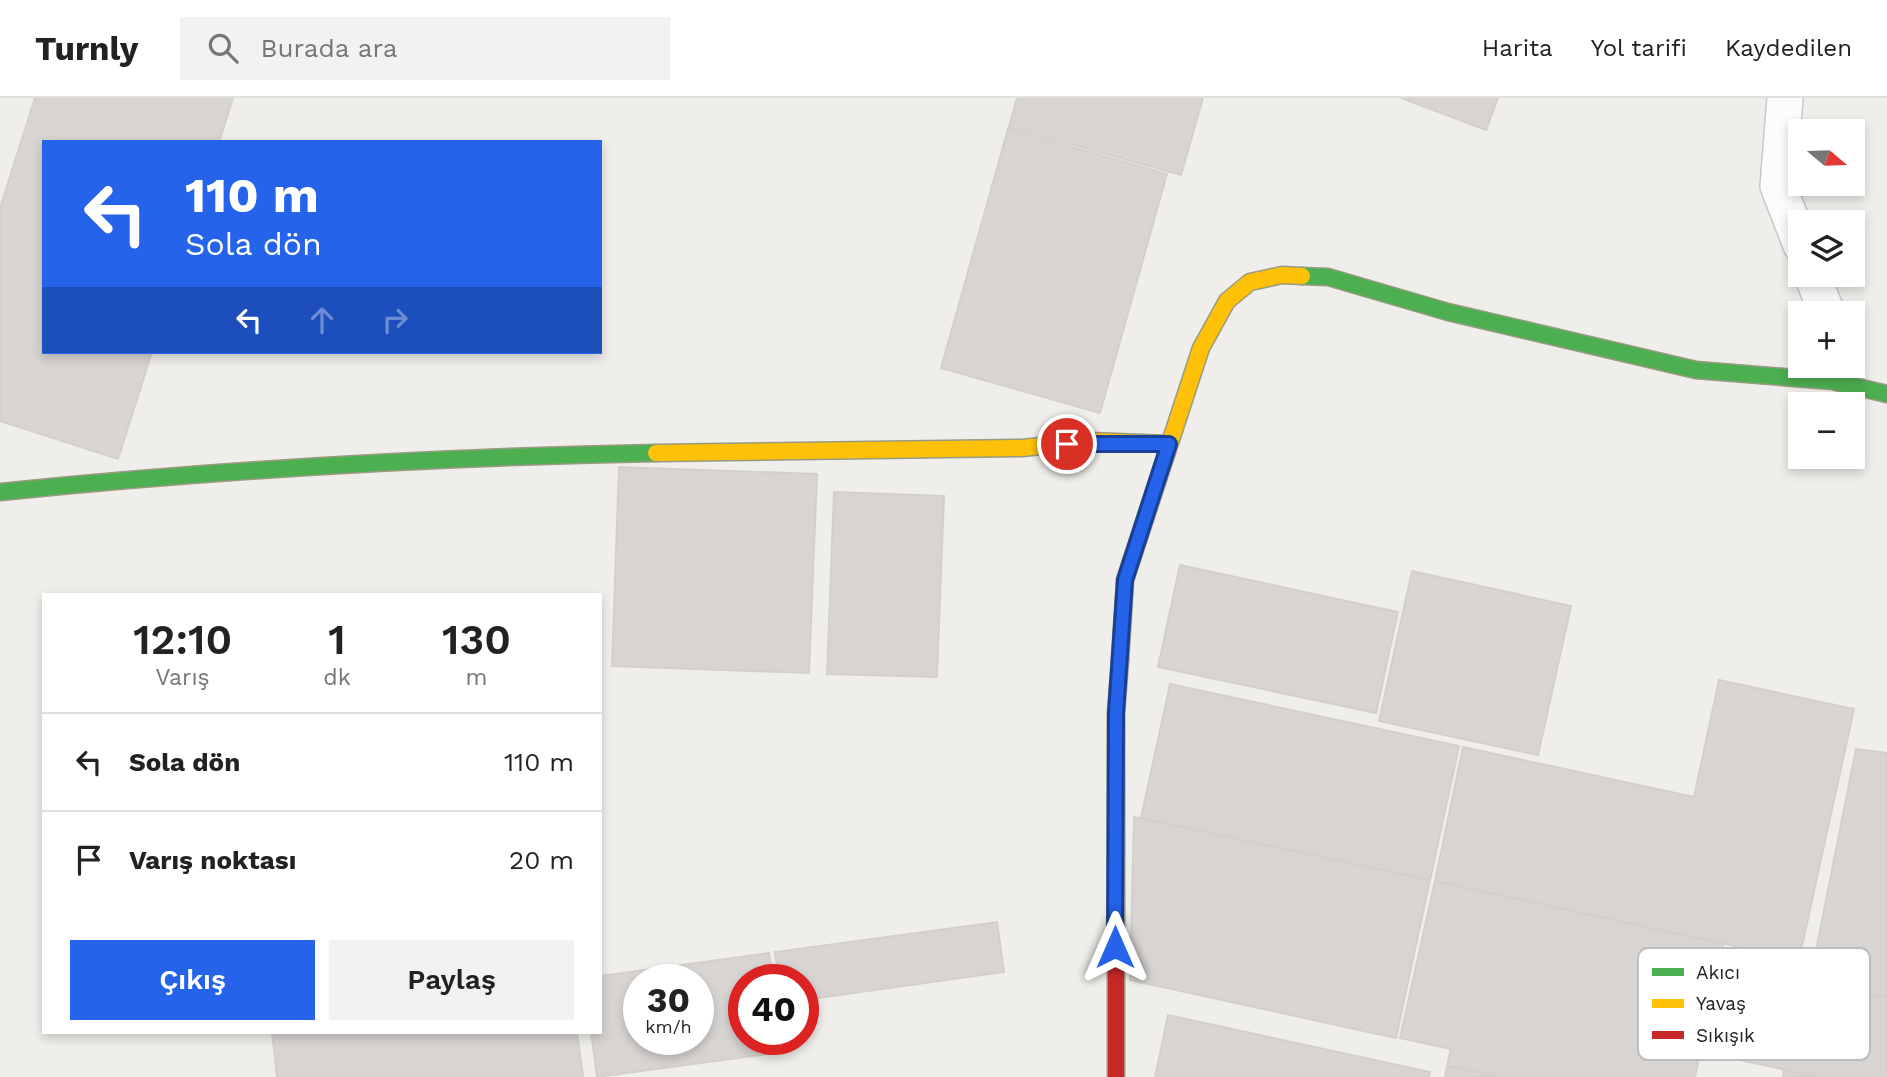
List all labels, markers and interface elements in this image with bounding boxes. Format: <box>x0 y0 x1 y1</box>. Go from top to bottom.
search box <box>180 17 670 80</box>
text: Turnly <box>35 29 138 68</box>
icon: search <box>204 29 242 67</box>
text: Burada ara <box>260 33 397 63</box>
text: Harita <box>1482 34 1553 62</box>
text: Yol tarifi <box>1591 34 1687 62</box>
text: Kaydedilen <box>1725 34 1852 62</box>
north arrow <box>1788 119 1866 196</box>
map controls <box>1788 119 1865 469</box>
text: 110 m <box>185 166 319 224</box>
icon: left <box>70 168 161 259</box>
button: layers <box>1788 210 1865 287</box>
text: Sola dön <box>185 225 322 263</box>
icon: left <box>230 301 268 339</box>
icon: ahead <box>303 301 341 339</box>
icon: right <box>376 301 414 339</box>
button: + <box>1788 301 1865 378</box>
button: − <box>1788 392 1865 469</box>
pin <box>1037 414 1097 474</box>
icon: arrive <box>1048 425 1086 463</box>
text: 12:10 <box>133 615 232 664</box>
text: 1 <box>328 615 346 664</box>
text: 130 <box>442 615 511 664</box>
text: Varış <box>156 664 210 691</box>
text: dk <box>323 664 351 691</box>
text: m <box>465 664 487 691</box>
icon: left <box>70 743 108 781</box>
text: Sola dön <box>129 747 240 777</box>
text: 110 m <box>504 747 574 777</box>
icon: arrive <box>70 841 108 879</box>
text: Varış noktası <box>129 845 296 875</box>
text: 20 m <box>509 845 574 875</box>
position arrow <box>1078 910 1152 984</box>
button: Çıkış <box>70 940 315 1020</box>
button: Paylaş <box>329 940 574 1020</box>
legend <box>1638 948 1870 1060</box>
text: Akıcı <box>1696 961 1740 984</box>
speed limit sign: 40 <box>728 964 819 1055</box>
text: 30 <box>647 979 690 1021</box>
text: Yavaş <box>1696 992 1746 1015</box>
text: km/h <box>645 1016 692 1037</box>
text: Sıkışık <box>1696 1024 1755 1047</box>

